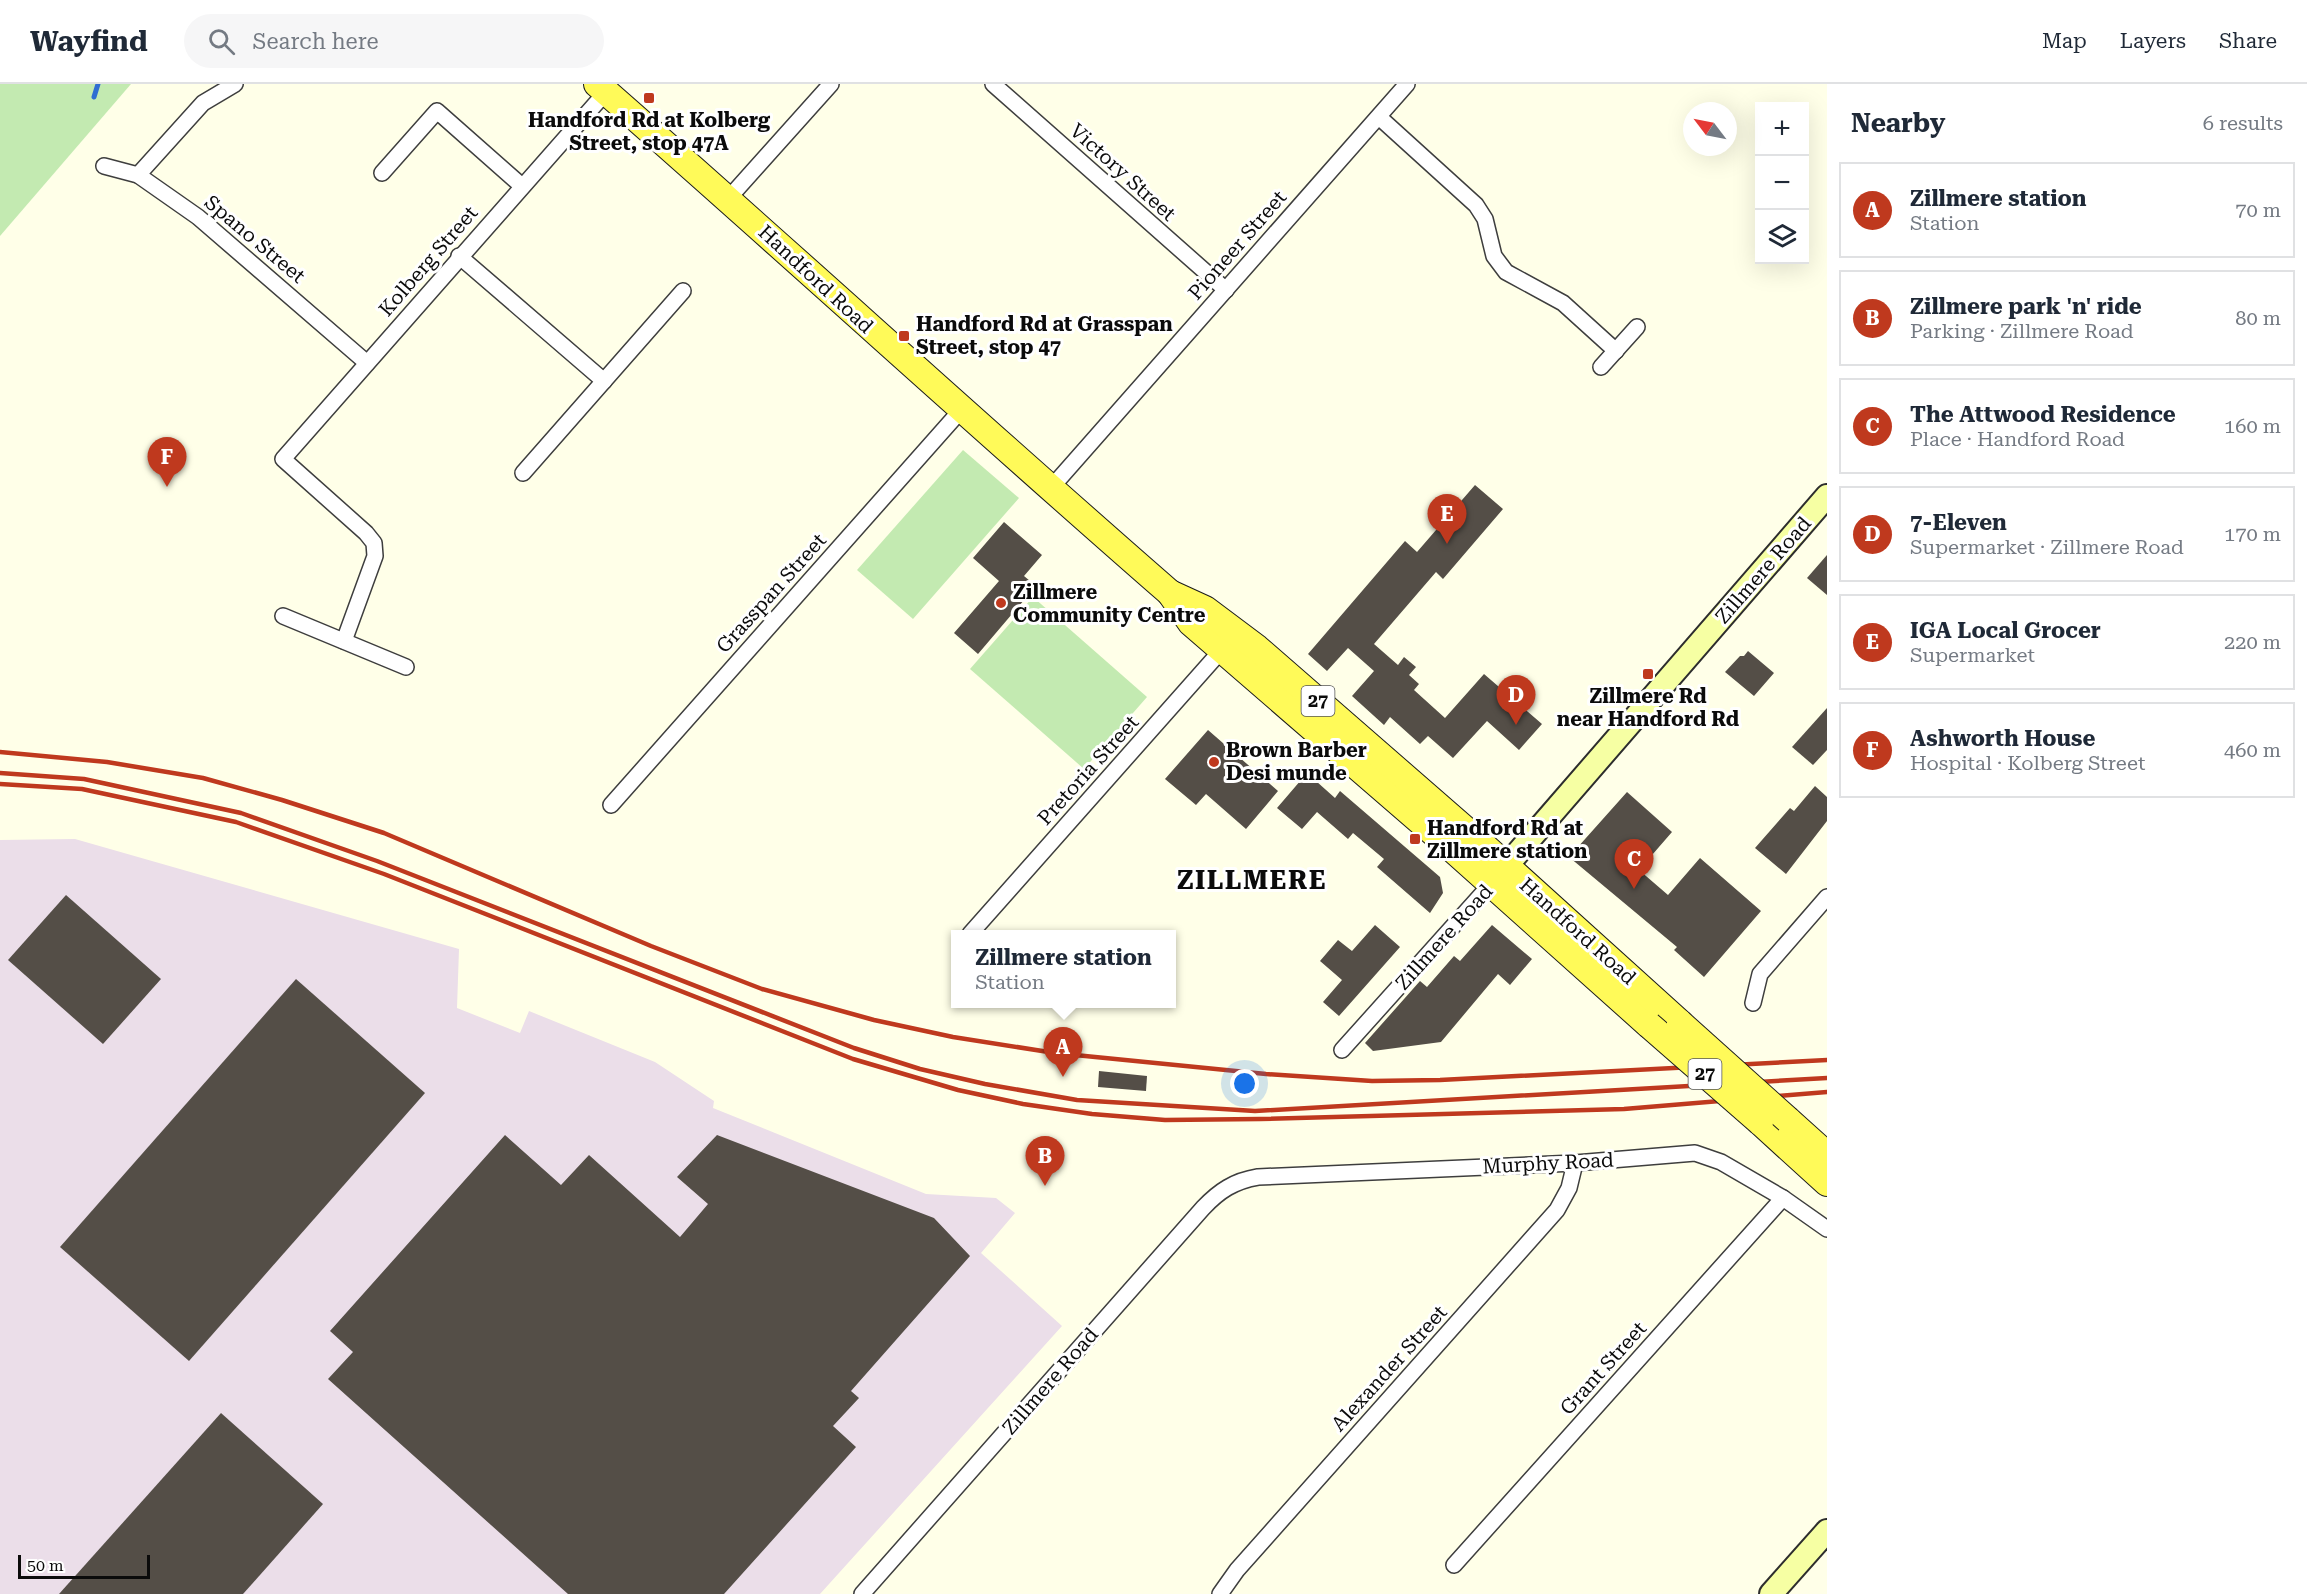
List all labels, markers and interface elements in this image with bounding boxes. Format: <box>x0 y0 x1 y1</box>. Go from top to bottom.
search box <box>184 14 604 68</box>
text: Wayfind <box>30 25 148 58</box>
icon: search <box>205 25 238 58</box>
text: Search here <box>253 29 379 54</box>
text: Map <box>2042 29 2087 53</box>
text: Layers <box>2120 29 2186 53</box>
text: Share <box>2219 29 2277 53</box>
marker: Handford Rd at Kolberg Street, stop 47A <box>642 91 656 105</box>
north arrow <box>1683 102 1737 156</box>
map controls <box>1755 102 1809 264</box>
button: + <box>1755 102 1809 156</box>
place label: Handford Rd at Kolberg Street, stop 47A <box>528 108 771 155</box>
text: Nearby <box>1851 108 1945 138</box>
text: 6 results <box>2203 111 2283 135</box>
street label: Victory Street <box>1065 118 1181 226</box>
button: − <box>1755 156 1809 210</box>
street label: Pioneer Street <box>1183 185 1291 305</box>
text: Zillmere station <box>1910 186 2087 211</box>
street label: Spano Street <box>200 190 311 288</box>
text: A <box>1865 198 1880 222</box>
text: 70 m <box>2235 198 2281 222</box>
street label: Kolberg Street <box>374 201 483 321</box>
button: layers <box>1755 210 1809 264</box>
text: Station <box>1910 211 1979 235</box>
street label: Handford Road <box>754 220 878 338</box>
text: Zillmere park 'n' ride <box>1910 294 2142 319</box>
text: B <box>1865 306 1880 330</box>
text: 80 m <box>2235 306 2281 330</box>
place label: Handford Rd at Grasspan Street, stop 47 <box>916 312 1173 359</box>
text: Parking · Zillmere Road <box>1910 319 2133 343</box>
marker: Handford Rd at Grasspan Street, stop 47 <box>897 329 911 343</box>
text: The Attwood Residence <box>1910 402 2176 427</box>
text: C <box>1866 414 1880 438</box>
text: 160 m <box>2224 414 2281 438</box>
text: Place · Handford Road <box>1910 427 2125 451</box>
pin: F <box>148 438 186 487</box>
pin: E <box>1428 494 1466 544</box>
text: 7-Eleven <box>1910 510 2007 535</box>
street label: Zillmere Road <box>1710 512 1816 628</box>
text: D <box>1864 522 1881 546</box>
text: 170 m <box>2224 522 2281 546</box>
street label: Grasspan Street <box>711 528 831 658</box>
text: Supermarket · Zillmere Road <box>1910 535 2184 559</box>
place label: Zillmere Community Centre <box>1013 580 1206 627</box>
marker: Zillmere Community Centre <box>994 596 1008 610</box>
text: IGA Local Grocer <box>1910 618 2101 643</box>
text: E <box>1866 630 1879 654</box>
text: 220 m <box>2224 630 2281 654</box>
text: Supermarket <box>1910 643 2035 667</box>
marker: Zillmere Rd near Handford Rd <box>1641 667 1655 681</box>
pin: D <box>1496 676 1536 725</box>
place label: Zillmere Rd near Handford Rd <box>1557 684 1740 731</box>
road number: 27 <box>1302 686 1334 716</box>
street label: Pretoria Street <box>1032 710 1144 830</box>
text: Ashworth House <box>1910 726 2095 751</box>
place label: Brown Barber Desi munde <box>1226 738 1367 785</box>
text: F <box>1866 738 1879 762</box>
text: 460 m <box>2224 738 2281 762</box>
text: Hospital · Kolberg Street <box>1910 751 2145 775</box>
marker: Brown Barber Desi munde <box>1207 755 1221 769</box>
place label: Handford Rd at Zillmere station <box>1427 816 1588 863</box>
marker: Handford Rd at Zillmere station <box>1408 832 1422 846</box>
pin: C <box>1614 840 1654 889</box>
district label: ZILLMERE <box>1177 865 1327 895</box>
street label: Handford Road <box>1515 873 1641 990</box>
street label: Zillmere Road <box>1390 879 1498 995</box>
popup <box>951 930 1176 1008</box>
text: Zillmere station <box>975 945 1152 970</box>
text: Station <box>975 970 1045 994</box>
pin: A <box>1044 1028 1082 1077</box>
road number: 27 <box>1688 1059 1722 1089</box>
your location <box>1230 1069 1259 1098</box>
pin: B <box>1026 1136 1064 1186</box>
street label: Murphy Road <box>1482 1148 1614 1178</box>
street label: Alexander Street <box>1326 1300 1452 1436</box>
street label: Grant Street <box>1555 1316 1652 1420</box>
street label: Zillmere Road <box>997 1323 1103 1439</box>
scale bar <box>18 1552 150 1580</box>
text: 50 m <box>27 1556 64 1575</box>

